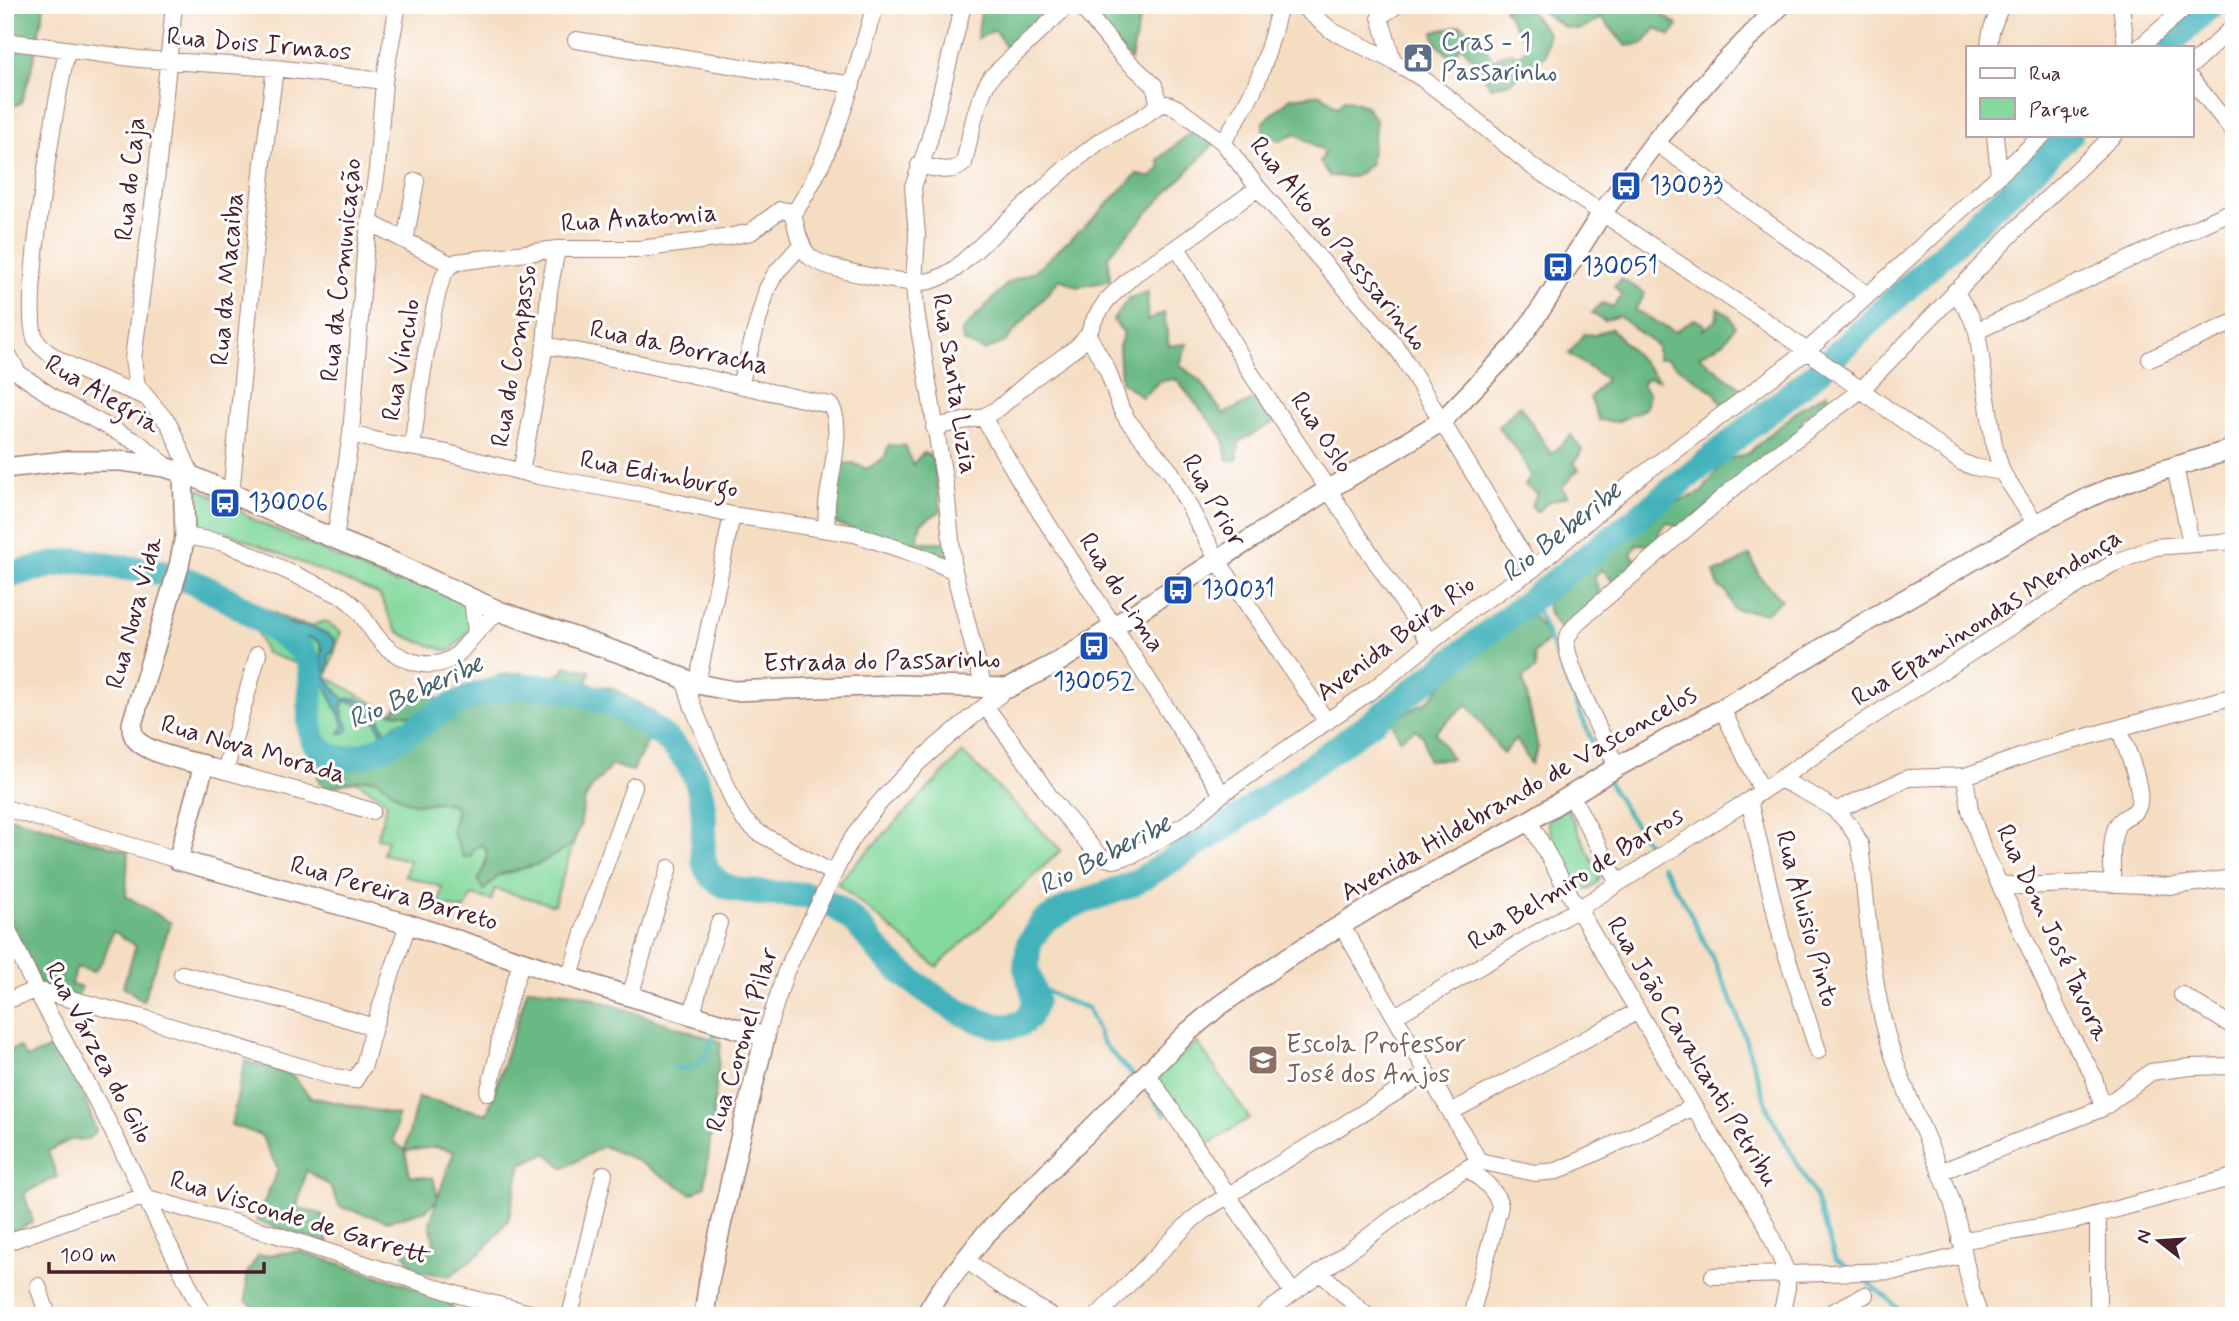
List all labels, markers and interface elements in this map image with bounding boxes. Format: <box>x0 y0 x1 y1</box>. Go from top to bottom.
street label: Rua Dois Irmaos <box>165 20 353 70</box>
place label: Cras - 1 Passarinho <box>1441 26 1557 90</box>
public building icon: Cras - 1 Passarinho <box>1401 41 1435 75</box>
legend <box>1966 46 2194 136</box>
text: Rua <box>2029 60 2061 88</box>
text: Parque <box>2029 96 2090 124</box>
street label: Rua do Caja <box>108 115 154 243</box>
street label: Rua Alto do Passsarinho <box>1241 130 1435 358</box>
street label: Rua da Comunicação <box>313 157 371 383</box>
bus stop icon: 130033 <box>1609 169 1643 203</box>
place label: 130033 <box>1649 169 1724 203</box>
street label: Rua da Macaiba <box>203 191 253 367</box>
street label: Rua Anatomia <box>560 197 718 241</box>
bus stop icon: 130051 <box>1541 250 1575 284</box>
place label: 130051 <box>1581 250 1658 284</box>
street label: Rua do Compasso <box>484 262 546 450</box>
street label: Rua Santa Luzia <box>923 291 985 477</box>
street label: Rua Vinculo <box>375 296 429 424</box>
street label: Rua da Borracha <box>586 312 772 384</box>
street label: Rua Alegria <box>37 347 166 445</box>
street label: Rua Oslo <box>1281 386 1361 480</box>
street label: Rua Edimburgo <box>576 443 741 510</box>
street label: Rua Prior <box>1173 448 1254 554</box>
water label: Rio Beberibe <box>1494 473 1632 592</box>
bus stop icon: 130006 <box>208 486 242 520</box>
place label: 130006 <box>248 486 328 520</box>
street label: Rua Epaminondas Mendonça <box>1845 521 2129 715</box>
street label: Rua do Lima <box>1070 527 1172 659</box>
street label: Rua Nova Vida <box>98 533 172 693</box>
street label: Avenida Beira Rio <box>1310 568 1482 710</box>
bus stop icon: 130031 <box>1161 573 1195 607</box>
place label: 130031 <box>1201 573 1275 607</box>
bus stop icon: 130052 <box>1077 629 1111 663</box>
street label: Estrada do Passarinho <box>763 643 1001 681</box>
water label: Rio Beberibe <box>343 646 491 739</box>
place label: 130052 <box>1053 665 1135 699</box>
street label: Avenida Hildebrando de Vasconcelos <box>1335 678 1703 910</box>
street label: Rua Nova Morada <box>157 707 349 793</box>
street label: Rua Belmiro de Barros <box>1462 799 1690 959</box>
water label: Rio Beberibe <box>1032 806 1179 905</box>
street label: Rua Dom José Tavora <box>1987 819 2117 1047</box>
street label: Rua Aluisio Pinto <box>1766 827 1846 1011</box>
street label: Rua Pereira Barreto <box>286 848 502 940</box>
street label: Rua João Cavalcanti Petribu <box>1598 911 1786 1193</box>
street label: Rua Coronel Pilar <box>699 943 787 1136</box>
street label: Rua Várzea do Gilo <box>36 956 160 1150</box>
place label: Escola Professor José dos Anjos <box>1286 1028 1466 1092</box>
school or university icon: Escola Professor José dos Anjos <box>1246 1043 1280 1077</box>
street label: Rua Visconde de Garrett <box>165 1163 435 1275</box>
north arrow <box>2124 1206 2194 1276</box>
text: N <box>2130 1227 2158 1246</box>
scale bar <box>49 1230 264 1274</box>
text: 100 m <box>60 1242 116 1270</box>

